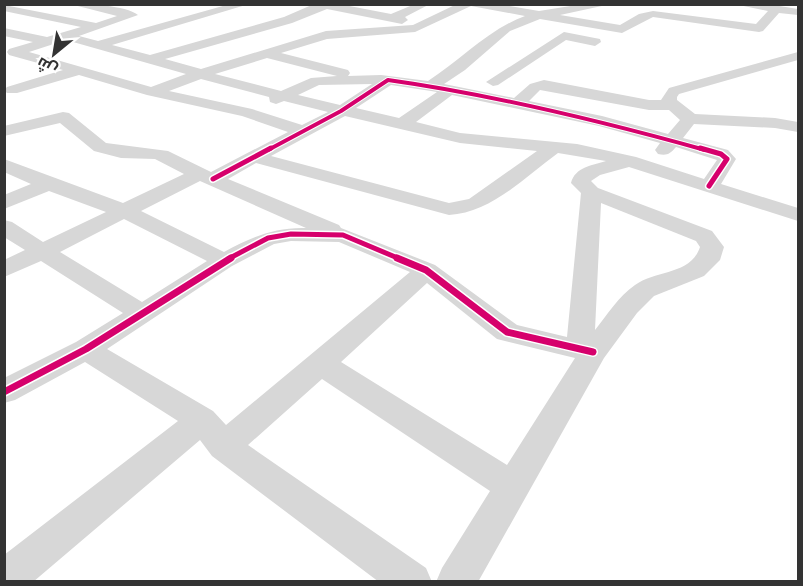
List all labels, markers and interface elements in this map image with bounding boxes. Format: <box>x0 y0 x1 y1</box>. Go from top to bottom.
north arrow <box>24 24 84 84</box>
text: ش <box>33 53 60 80</box>

